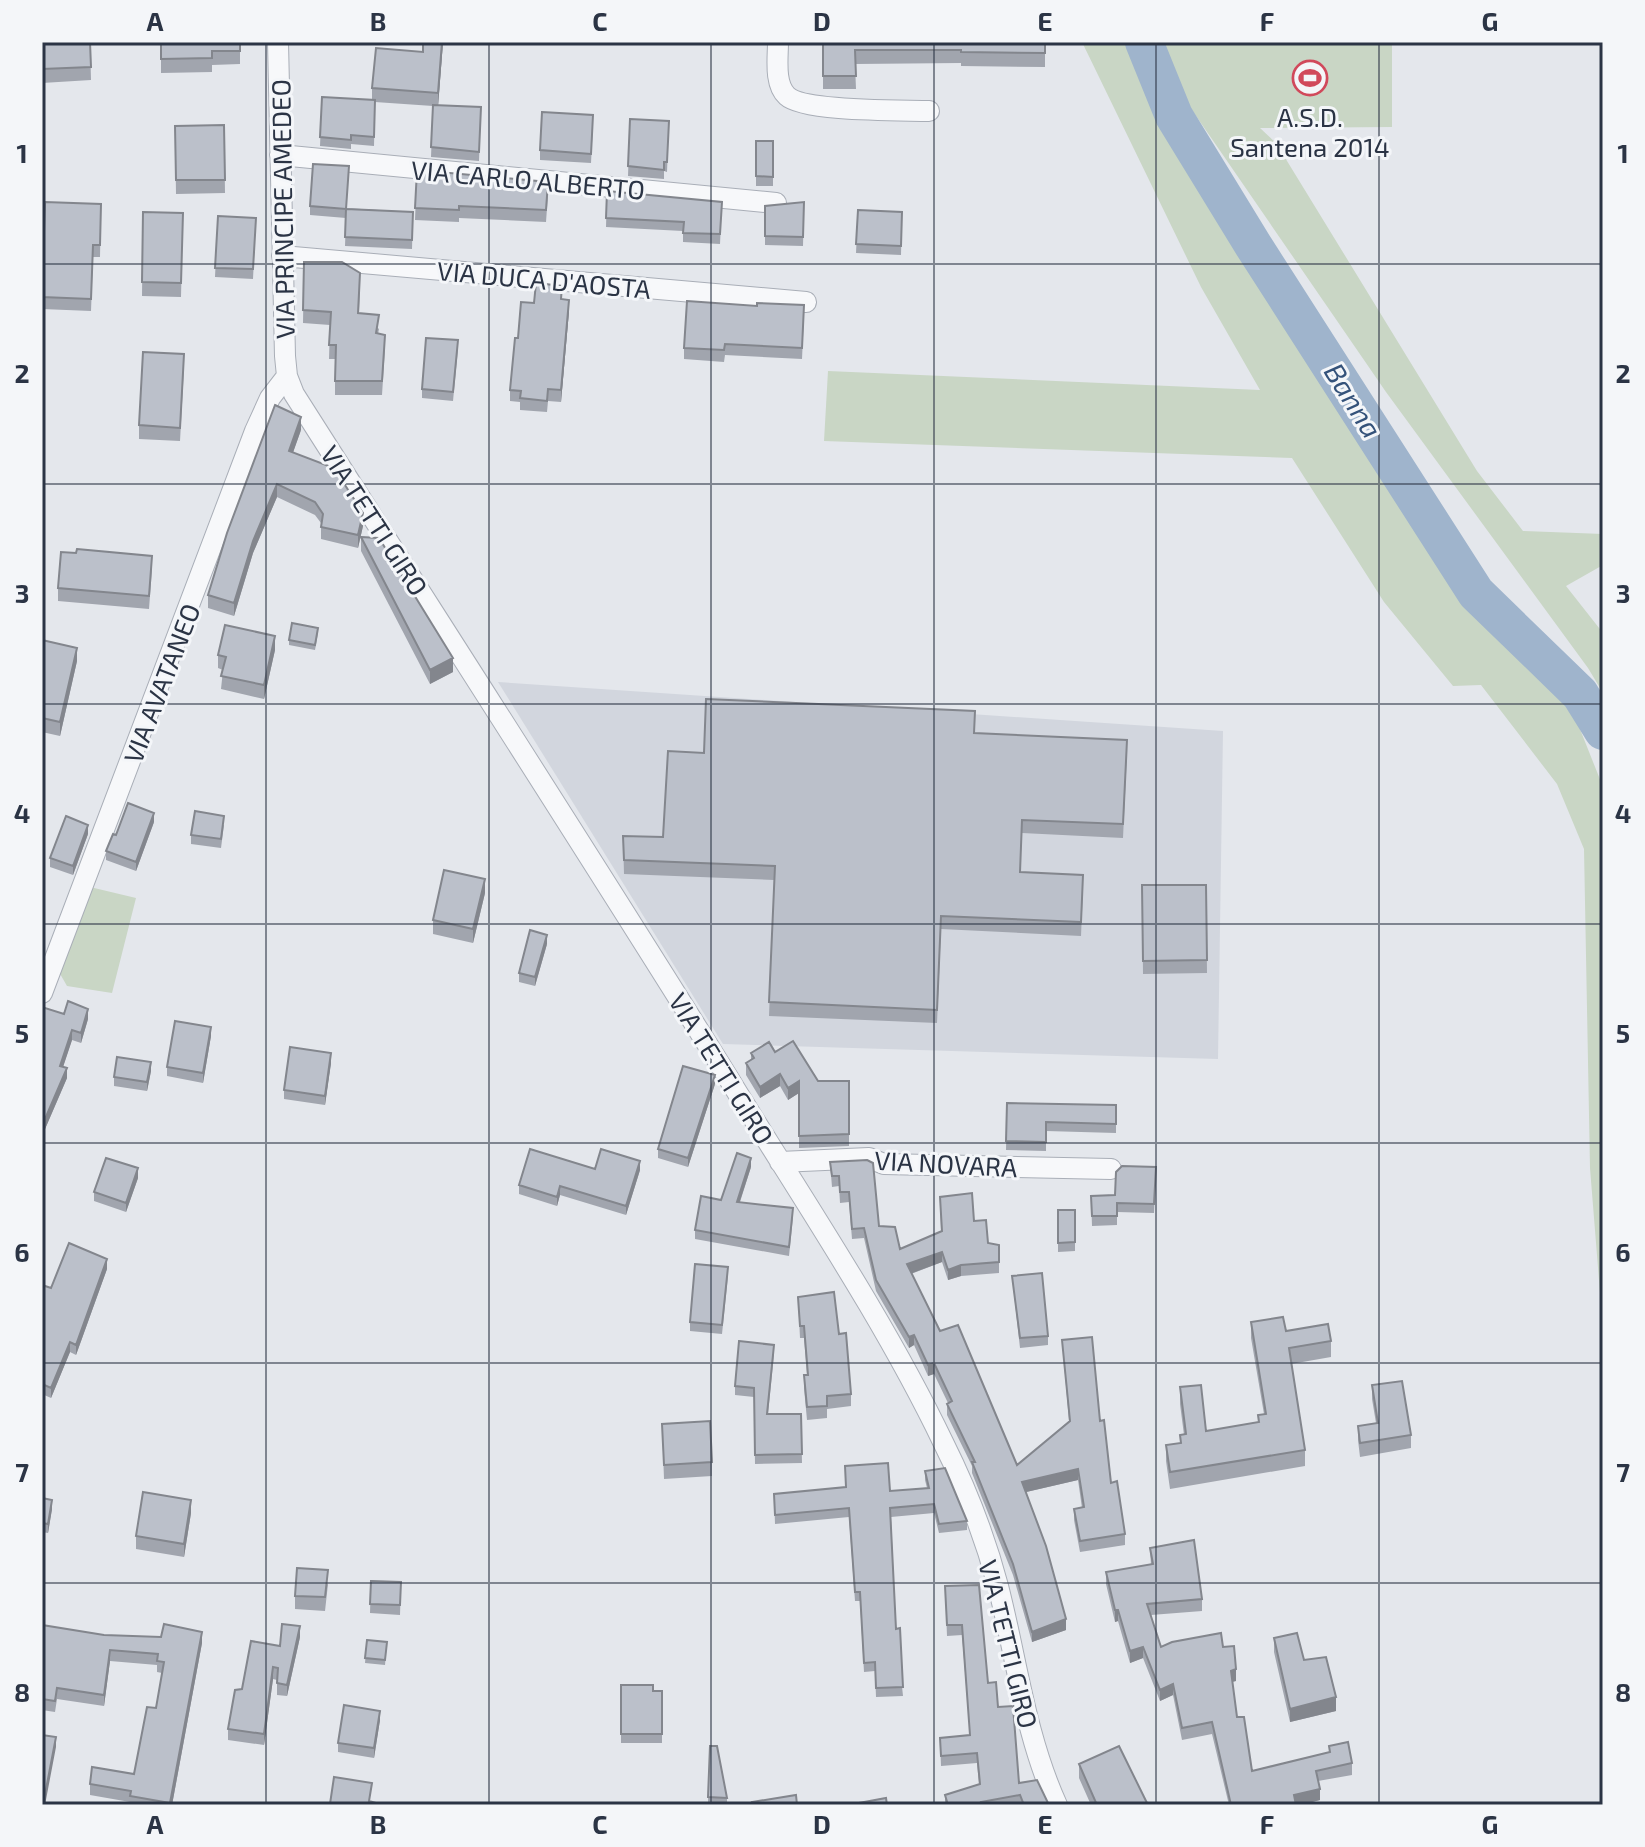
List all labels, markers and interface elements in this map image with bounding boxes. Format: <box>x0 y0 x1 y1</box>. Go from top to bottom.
text: A <box>147 5 164 36</box>
text: B <box>370 5 386 36</box>
text: C <box>592 5 608 36</box>
text: D <box>813 5 831 36</box>
text: E <box>1037 5 1053 36</box>
text: F <box>1260 5 1274 36</box>
text: G <box>1482 5 1498 36</box>
sports icon: A.S.D. Santena 2014 <box>1291 59 1329 97</box>
street label: VIA PRINCIPE AMEDEO <box>264 79 300 339</box>
place label: A.S.D. Santena 2014 <box>1230 101 1390 162</box>
text: 1 <box>16 137 28 168</box>
text: 1 <box>1617 137 1629 168</box>
street label: VIA CARLO ALBERTO <box>410 153 646 205</box>
street label: VIA DUCA D'AOSTA <box>436 254 652 304</box>
water label: Banna <box>1318 356 1390 444</box>
text: 2 <box>14 357 30 388</box>
text: 2 <box>1615 357 1631 388</box>
street label: VIA TETTI GIRO <box>315 439 435 601</box>
text: 3 <box>15 577 29 608</box>
text: 3 <box>1616 577 1630 608</box>
street label: VIA AVATANEO <box>116 599 206 767</box>
text: 4 <box>14 797 30 828</box>
text: 4 <box>1615 797 1631 828</box>
street label: VIA TETTI GIRO <box>663 987 781 1149</box>
text: 5 <box>15 1017 29 1048</box>
text: 5 <box>1616 1017 1630 1048</box>
street label: VIA NOVARA <box>874 1144 1018 1182</box>
text: 6 <box>14 1236 30 1267</box>
text: 6 <box>1615 1236 1631 1267</box>
text: 7 <box>15 1456 29 1487</box>
text: 7 <box>1616 1456 1630 1487</box>
street label: VIA TETTI GIRO <box>973 1557 1045 1731</box>
text: 8 <box>14 1676 30 1707</box>
text: 8 <box>1615 1676 1631 1707</box>
text: A <box>147 1808 164 1839</box>
text: B <box>370 1808 386 1839</box>
text: C <box>592 1808 608 1839</box>
text: D <box>813 1808 831 1839</box>
text: E <box>1037 1808 1053 1839</box>
text: F <box>1260 1808 1274 1839</box>
text: G <box>1482 1808 1498 1839</box>

